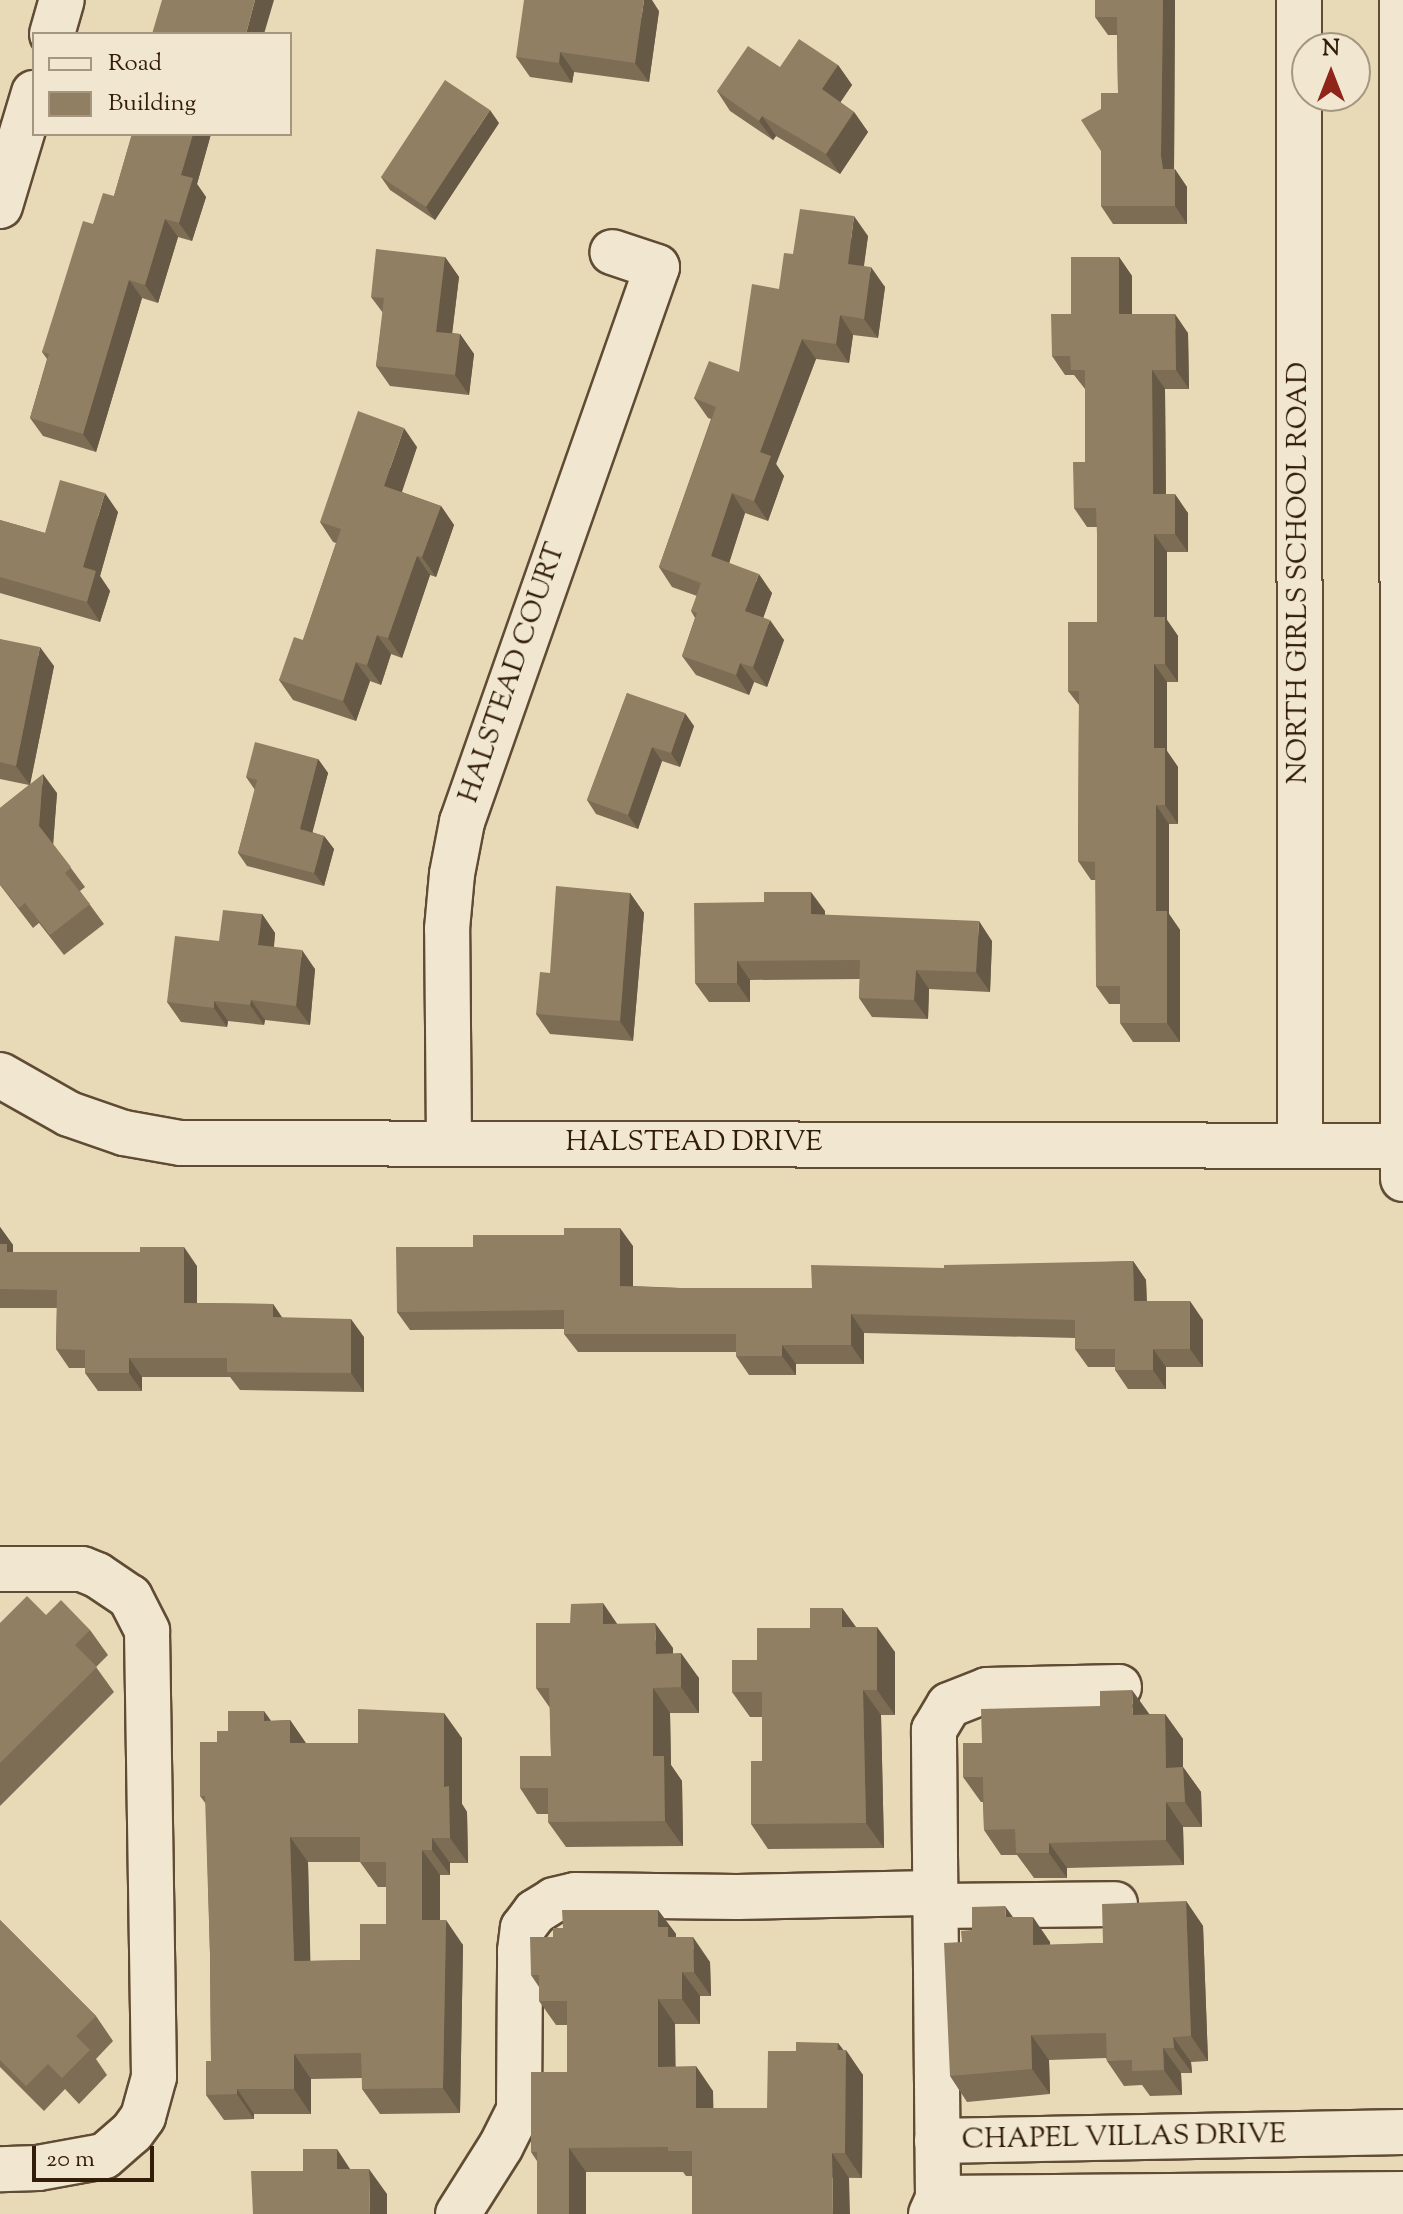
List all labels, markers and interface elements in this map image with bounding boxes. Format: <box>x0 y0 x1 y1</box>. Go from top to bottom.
legend <box>32 32 292 136</box>
north arrow <box>1291 32 1371 112</box>
text: N <box>1322 34 1340 66</box>
text: Road <box>108 47 162 81</box>
text: Building <box>108 87 196 121</box>
street label: NORTH GIRLS SCHOOL ROAD <box>1282 362 1316 784</box>
street label: HALSTEAD COURT <box>453 539 573 807</box>
street label: HALSTEAD DRIVE <box>566 1126 822 1160</box>
street label: CHAPEL VILLAS DRIVE <box>961 2118 1287 2158</box>
scale bar <box>36 2130 158 2180</box>
text: 20 m <box>46 2143 95 2177</box>

